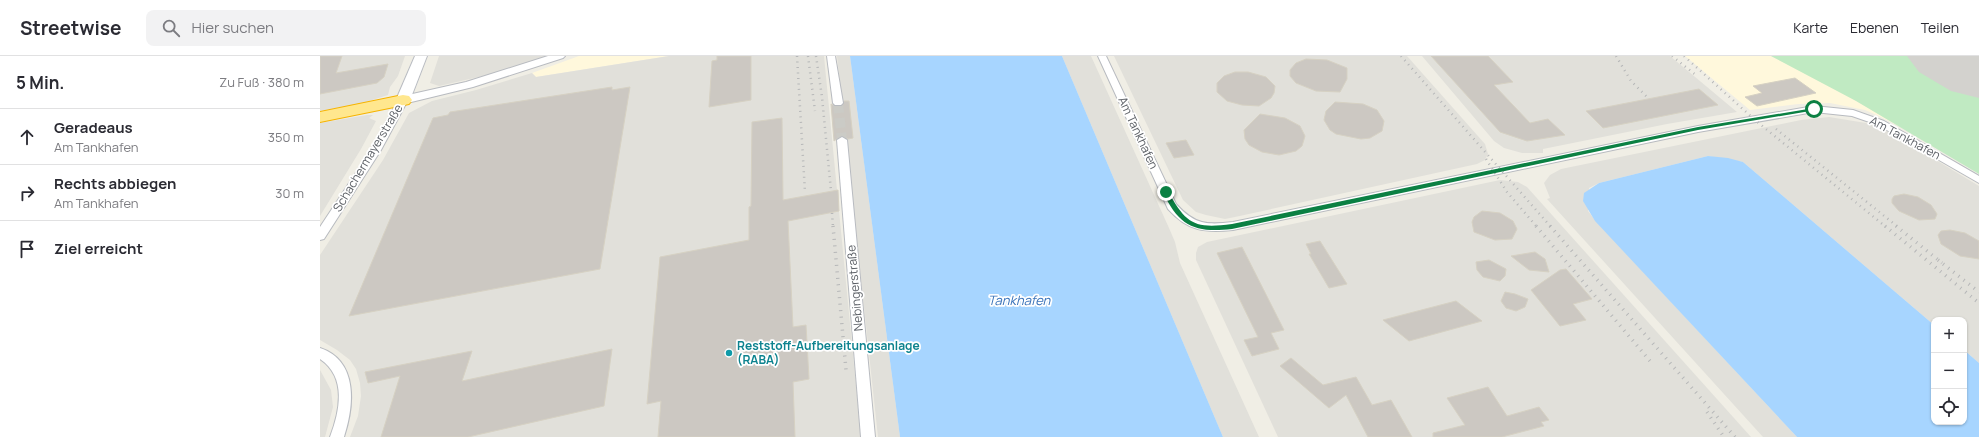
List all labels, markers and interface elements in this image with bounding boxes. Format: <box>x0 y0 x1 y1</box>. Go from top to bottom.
search box <box>146 10 426 46</box>
text: Streetwise <box>20 15 122 41</box>
icon: search <box>160 17 182 39</box>
text: Hier suchen <box>192 17 274 38</box>
text: Karte <box>1793 18 1828 37</box>
text: Ebenen <box>1850 18 1899 37</box>
text: Teilen <box>1921 18 1959 37</box>
text: 5 Min. <box>16 71 64 94</box>
text: Zu Fuß · 380 m <box>219 73 304 91</box>
street label: Am Tankhafen <box>1114 94 1163 172</box>
route start <box>1805 100 1823 118</box>
street label: Schachermayerstraße <box>329 101 406 215</box>
street label: Am Tankhafen <box>1867 112 1944 163</box>
text: Geradeaus <box>54 117 133 138</box>
icon: ahead <box>16 126 38 148</box>
text: 350 m <box>268 128 304 146</box>
text: Am Tankhafen <box>54 138 139 156</box>
text: Rechts abbiegen <box>54 173 176 194</box>
icon: right <box>16 182 38 204</box>
route end <box>1157 183 1175 201</box>
text: 30 m <box>275 184 304 202</box>
text: Am Tankhafen <box>54 194 139 212</box>
icon: arrive <box>16 238 38 260</box>
text: Ziel erreicht <box>54 238 143 259</box>
street label: Nebingerstraße <box>842 244 867 332</box>
water label: Tankhafen <box>988 291 1052 309</box>
map controls <box>1931 317 1967 425</box>
button: + <box>1931 317 1967 353</box>
place label: Reststoff-Aufbereitungsanlage (RABA) <box>737 337 920 368</box>
marker: Reststoff-Aufbereitungsanlage (RABA) <box>724 348 734 358</box>
button: − <box>1931 353 1967 389</box>
button: locate <box>1931 389 1967 425</box>

